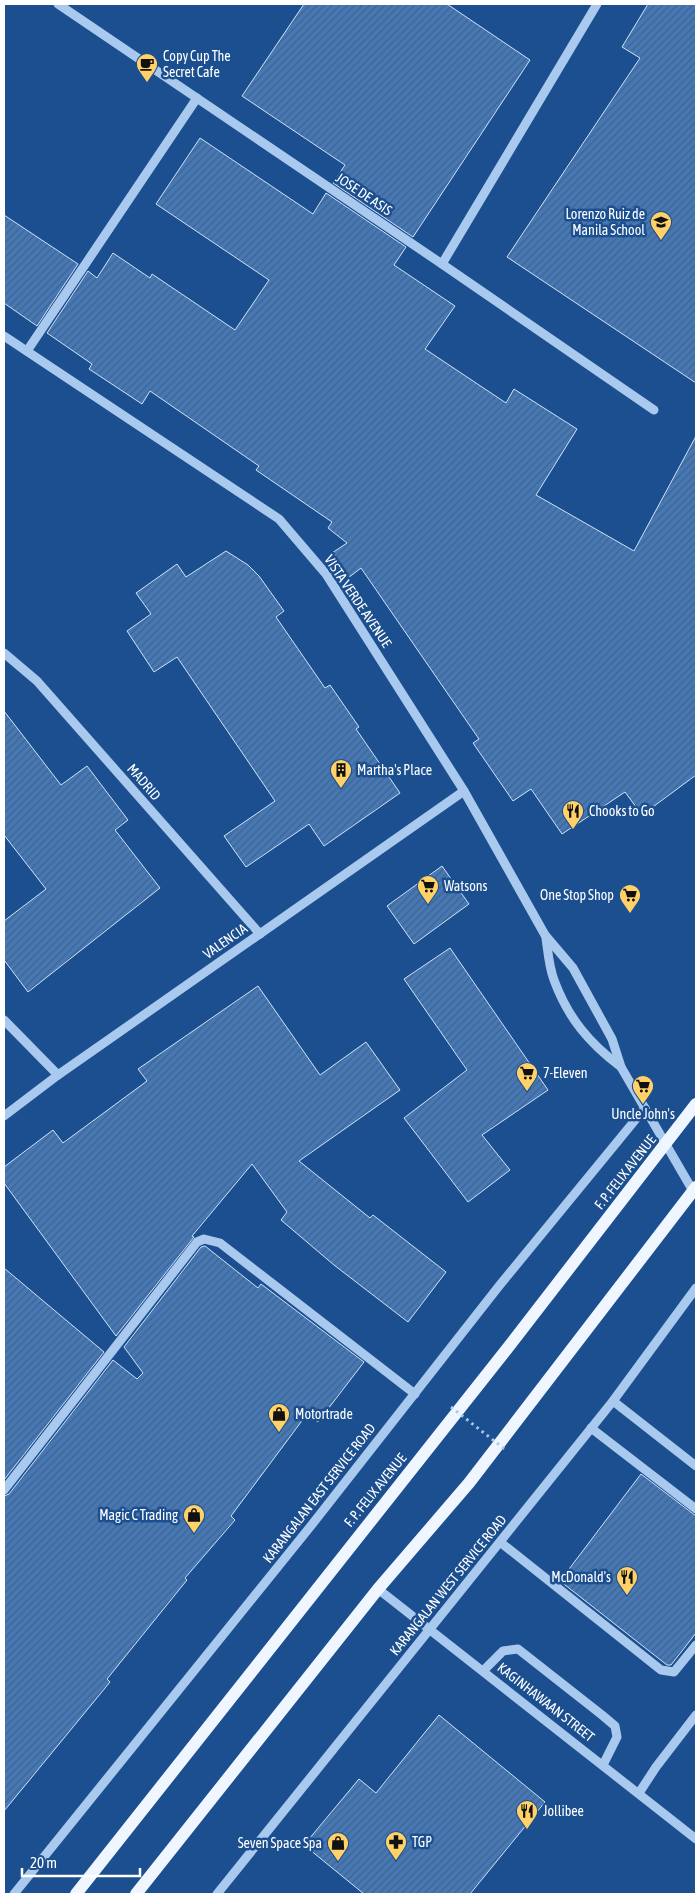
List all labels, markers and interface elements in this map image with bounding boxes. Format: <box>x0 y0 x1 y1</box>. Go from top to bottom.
place label: Copy Cup The Secret Cafe <box>163 48 231 80</box>
cafe icon: Copy Cup The Secret Cafe <box>135 52 159 83</box>
street label: JOSE DE ASIS <box>333 169 395 219</box>
place label: Lorenzo Ruiz de Manila School <box>565 206 645 238</box>
school or university icon: Lorenzo Ruiz de Manila School <box>649 210 673 241</box>
street label: VISTA VERDE AVENUE <box>321 552 395 650</box>
building icon: Martha's Place <box>329 758 353 789</box>
street label: MADRID <box>124 761 164 803</box>
place label: Martha's Place <box>357 762 432 778</box>
restaurant icon: Chooks to Go <box>561 799 585 830</box>
place label: Chooks to Go <box>589 803 655 819</box>
supermarket icon: Watsons <box>416 874 440 905</box>
place label: Watsons <box>444 878 488 894</box>
supermarket icon: One Stop Shop <box>618 883 642 914</box>
place label: One Stop Shop <box>540 887 614 903</box>
street label: VALENCIA <box>200 920 250 962</box>
supermarket icon: 7-Eleven <box>515 1061 539 1092</box>
place label: 7-Eleven <box>543 1065 588 1081</box>
supermarket icon: Uncle John's <box>631 1074 655 1105</box>
place label: Uncle John's <box>611 1106 675 1122</box>
street label: F. P. FELIX AVENUE <box>591 1132 659 1212</box>
shop icon: Motortrade <box>267 1402 291 1433</box>
place label: Motortrade <box>295 1406 353 1422</box>
street label: KARANGALAN EAST SERVICE ROAD <box>260 1420 378 1566</box>
street label: F. P. FELIX AVENUE <box>341 1450 409 1530</box>
shop icon: Magic C Trading <box>182 1503 206 1534</box>
place label: Magic C Trading <box>99 1507 178 1523</box>
street label: KARANGALAN WEST SERVICE ROAD <box>387 1512 510 1658</box>
restaurant icon: McDonald's <box>615 1565 639 1596</box>
place label: McDonald's <box>551 1569 611 1585</box>
street label: KAGINHAWAAN STREET <box>494 1659 598 1745</box>
restaurant icon: Jollibee <box>515 1799 539 1830</box>
place label: Jollibee <box>543 1803 584 1819</box>
pharmacy icon: TGP <box>384 1830 408 1861</box>
shop icon: Seven Space Spa <box>326 1831 350 1862</box>
place label: TGP <box>412 1834 432 1850</box>
place label: Seven Space Spa <box>238 1835 322 1851</box>
scale bar <box>22 1846 140 1878</box>
text: 20 m <box>30 1854 57 1871</box>

